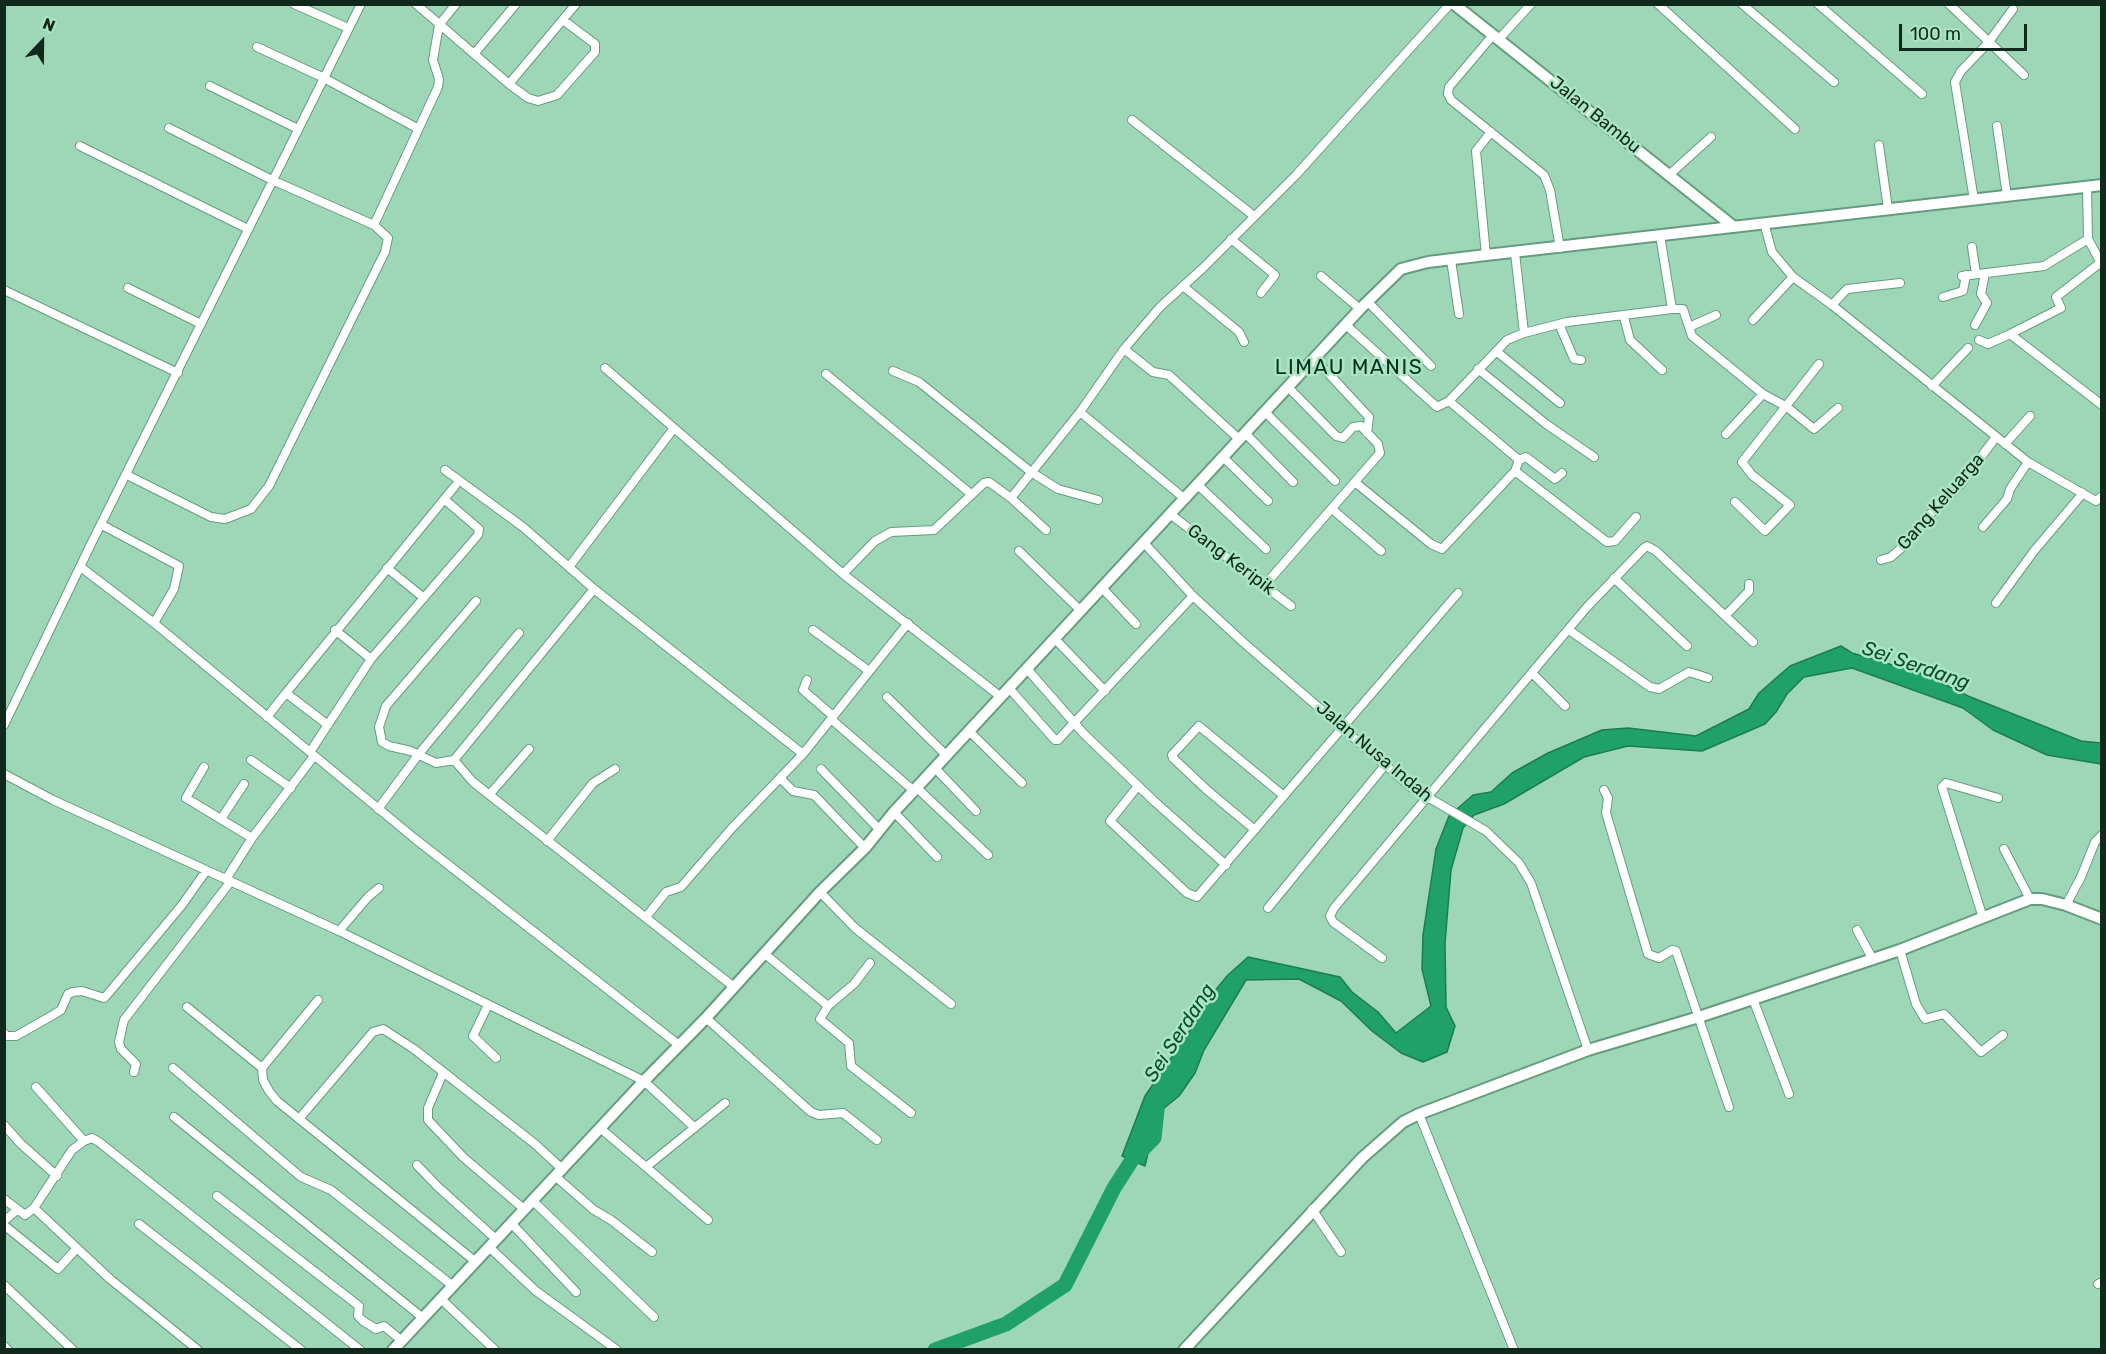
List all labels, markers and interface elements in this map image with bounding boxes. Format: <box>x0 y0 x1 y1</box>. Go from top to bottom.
north arrow <box>12 12 72 72</box>
scale bar <box>1902 12 2030 50</box>
text: N <box>40 14 58 36</box>
text: 100 m <box>1910 23 1961 45</box>
street label: Jalan Bambu <box>1545 72 1645 158</box>
district label: LIMAU MANIS <box>1275 355 1423 381</box>
street label: Gang Keluarga <box>1893 449 1989 555</box>
street label: Gang Keripik <box>1183 520 1279 600</box>
water label: Sei Serdang <box>1859 636 1973 696</box>
street label: Jalan Nusa Indah <box>1311 697 1437 807</box>
water label: Sei Serdang <box>1139 979 1221 1087</box>

